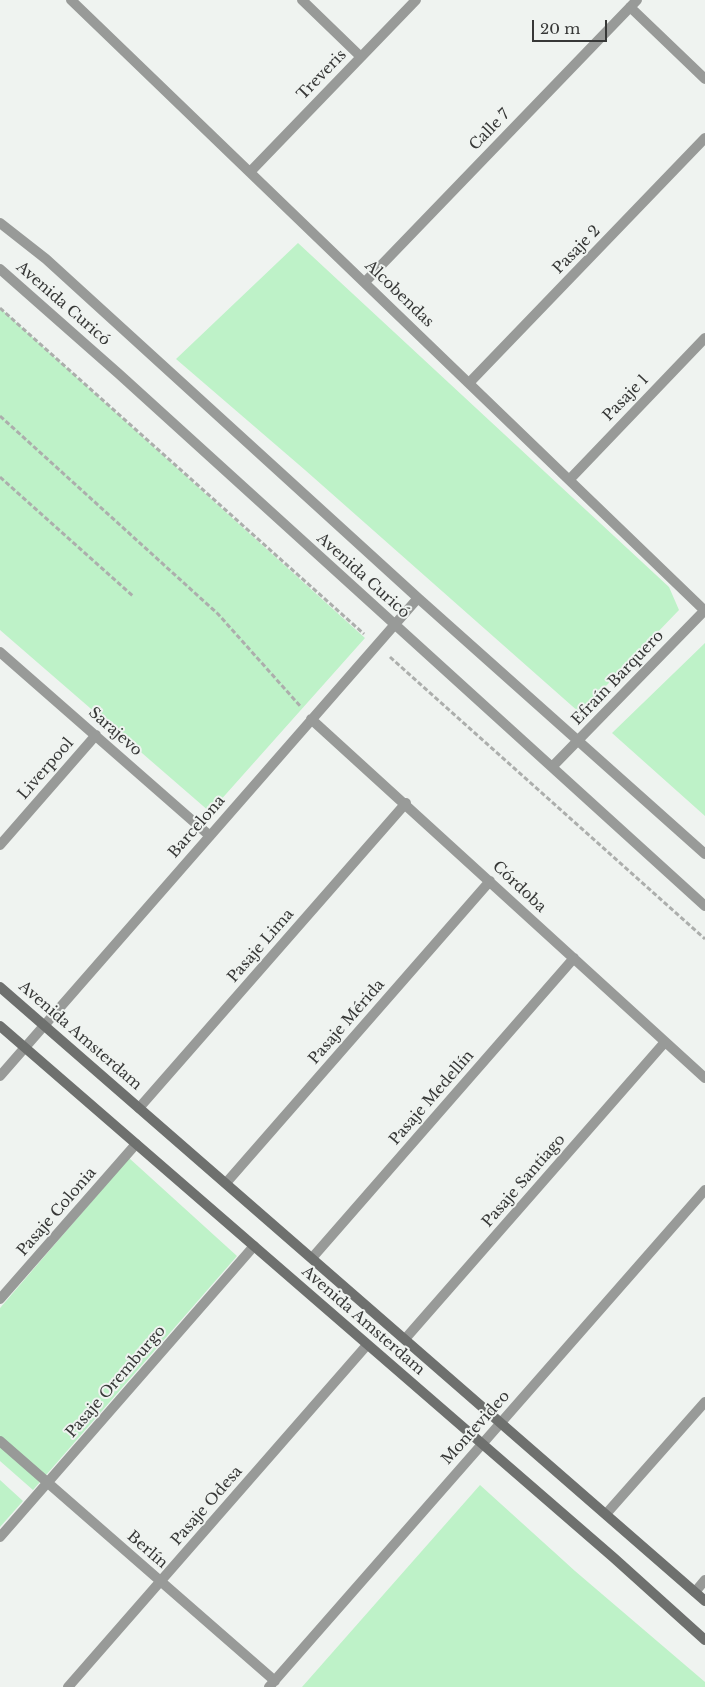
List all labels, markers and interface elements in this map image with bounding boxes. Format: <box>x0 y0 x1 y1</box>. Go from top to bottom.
scale bar <box>535 10 610 42</box>
text: 20 m <box>540 19 580 38</box>
street label: Treveris <box>294 46 350 104</box>
street label: Calle 7 <box>466 106 514 154</box>
street label: Pasaje 2 <box>550 222 604 278</box>
street label: Alcobendas <box>361 257 437 331</box>
street label: Avenida Curicó <box>12 258 114 350</box>
street label: Pasaje 1 <box>599 371 653 425</box>
street label: Avenida Curicó <box>313 530 413 622</box>
street label: Efraín Barquero <box>568 627 668 729</box>
street label: Sarajevo <box>85 704 145 760</box>
street label: Liverpool <box>15 735 77 803</box>
street label: Barcelona <box>165 792 229 862</box>
street label: Córdoba <box>488 858 550 916</box>
street label: Pasaje Lima <box>224 906 298 986</box>
street label: Pasaje Mérida <box>305 976 389 1068</box>
street label: Avenida Amsterdam <box>15 978 145 1094</box>
street label: Pasaje Medellín <box>386 1047 478 1149</box>
street label: Pasaje Santiago <box>479 1131 569 1231</box>
street label: Pasaje Colonia <box>14 1164 100 1260</box>
street label: Avenida Amsterdam <box>298 1263 428 1379</box>
street label: Pasaje Oremburgo <box>62 1322 170 1442</box>
street label: Montevideo <box>438 1387 514 1469</box>
street label: Pasaje Odesa <box>168 1463 246 1549</box>
street label: Berlín <box>123 1528 171 1572</box>

